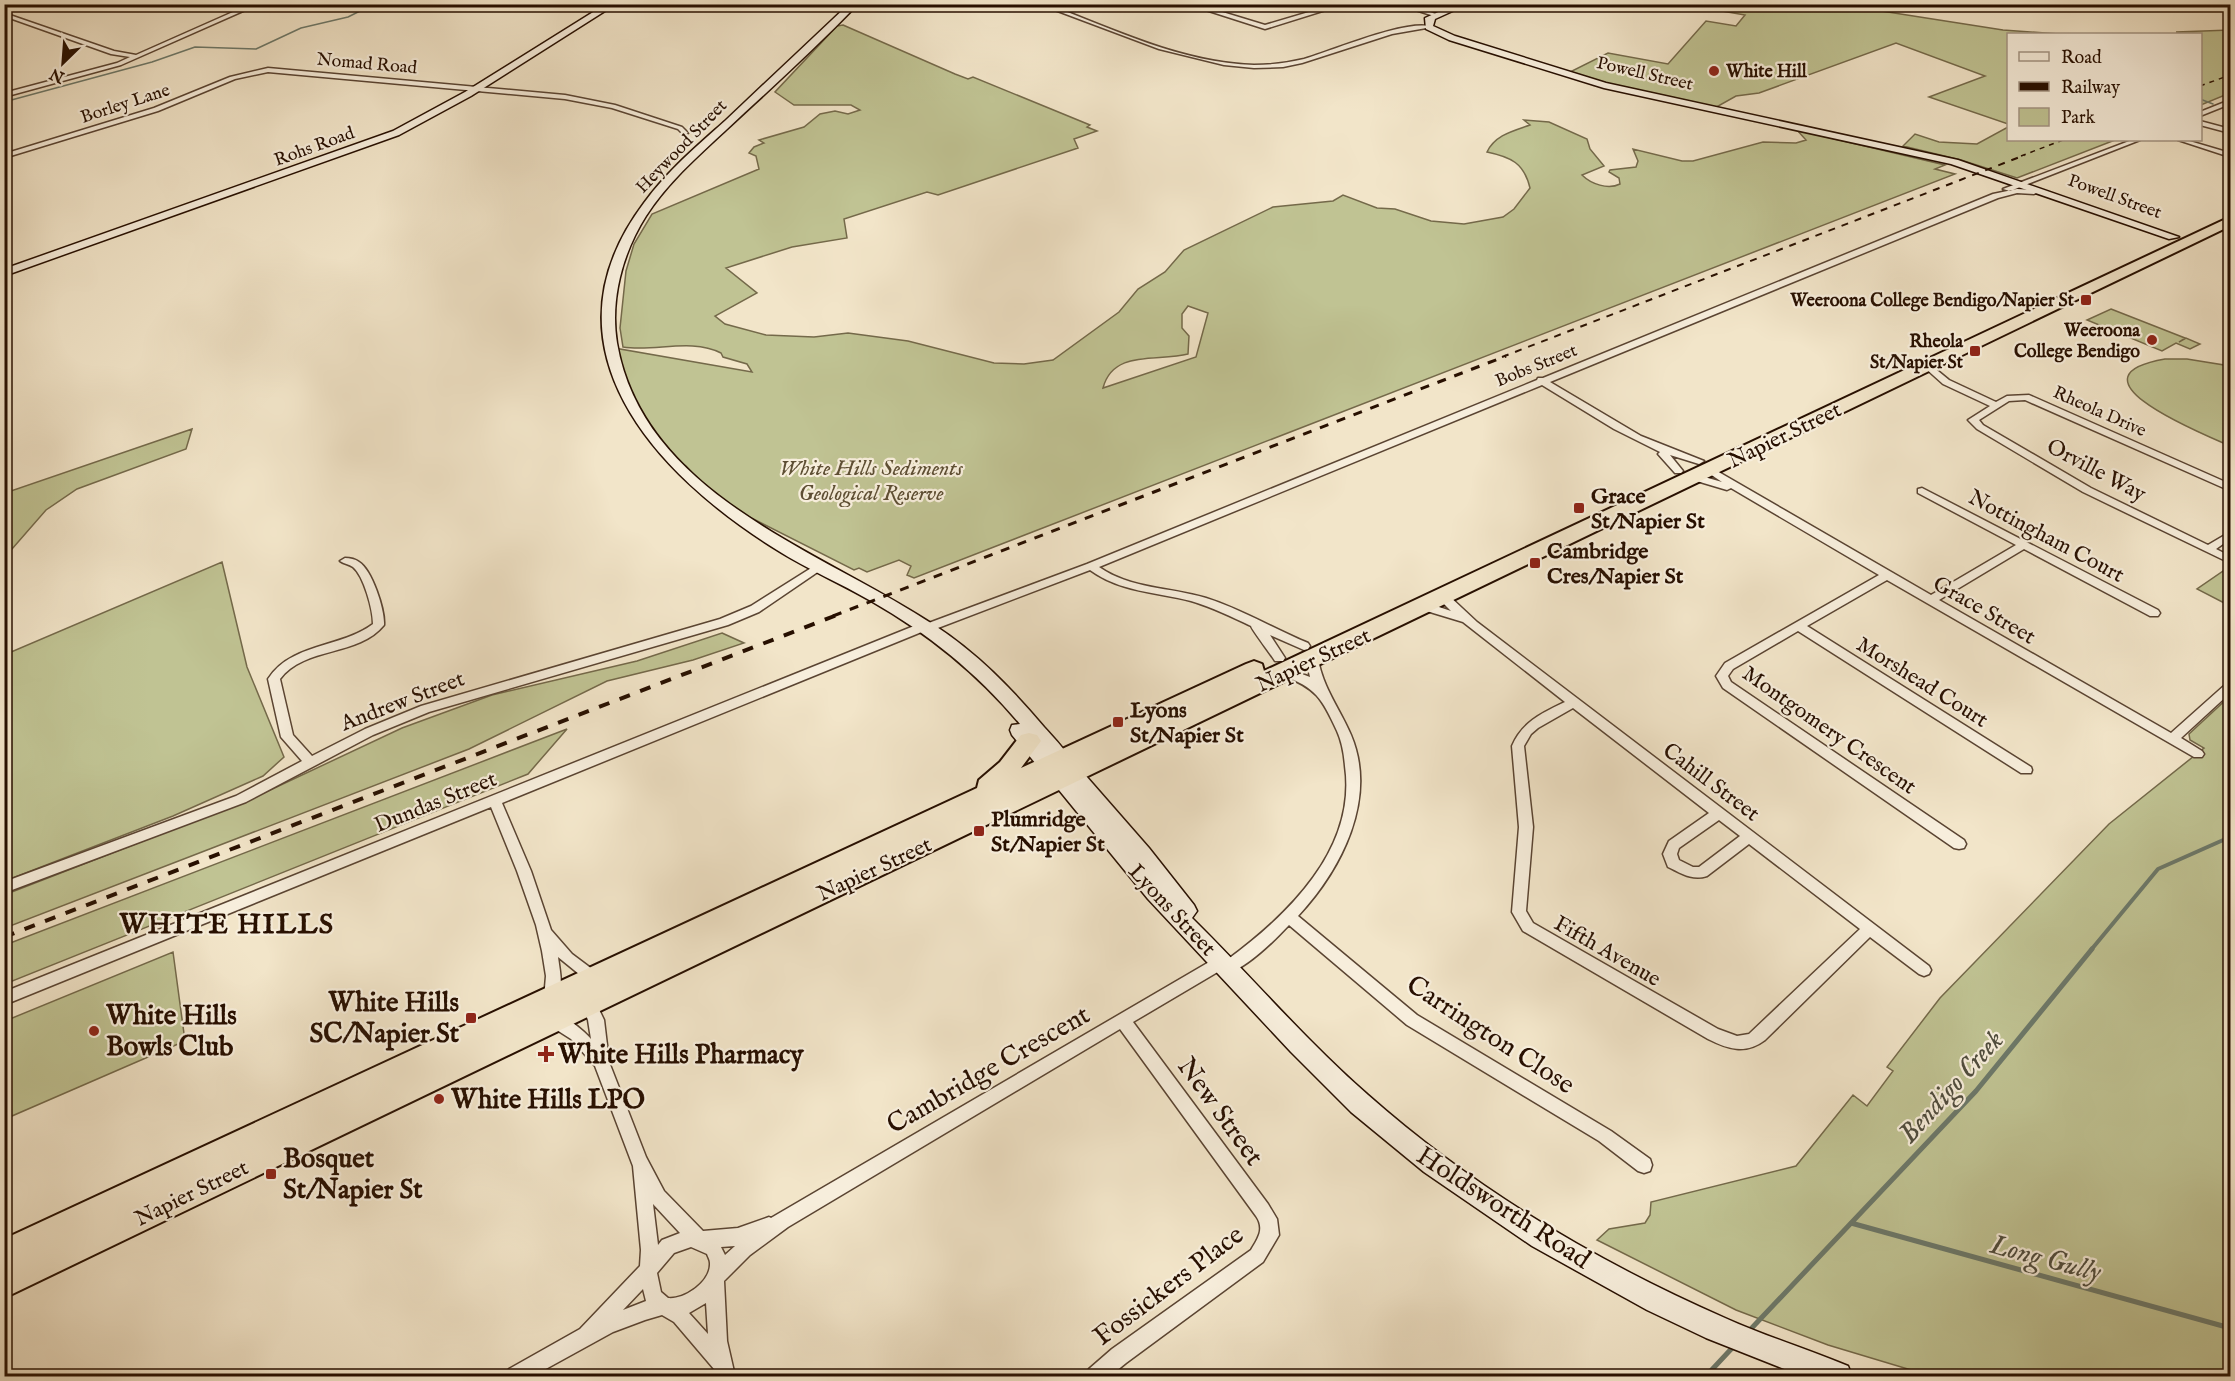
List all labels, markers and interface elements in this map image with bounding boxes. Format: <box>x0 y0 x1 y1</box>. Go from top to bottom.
north arrow <box>33 33 93 93</box>
legend <box>2007 33 2202 141</box>
text: Road <box>2061 47 2102 70</box>
street label: Nomad Road <box>316 49 418 80</box>
street label: Powell Street <box>1594 52 1695 97</box>
place label: White Hill <box>1725 61 1808 84</box>
text: N <box>47 63 69 87</box>
marker: White Hill <box>1707 64 1721 78</box>
text: Railway <box>2061 77 2120 100</box>
street label: Borley Lane <box>78 79 173 130</box>
street label: Heywood Street <box>632 95 733 199</box>
text: Park <box>2061 107 2096 130</box>
street label: Rohs Road <box>271 122 358 173</box>
street label: Powell Street <box>2064 170 2165 225</box>
place label: Weeroona College Bendigo/Napier St <box>1789 290 2075 313</box>
marker: Weeroona College Bendigo/Napier St <box>2079 293 2093 307</box>
place label: Weeroona College Bendigo <box>2014 320 2141 364</box>
place label: Rheola St/Napier St <box>1870 331 1964 375</box>
marker: Weeroona College Bendigo <box>2145 333 2159 347</box>
street label: Bobs Street <box>1492 340 1581 393</box>
marker: Rheola St/Napier St <box>1968 344 1982 358</box>
street label: Rheola Drive <box>2049 382 2150 443</box>
street label: Napier Street <box>1723 396 1847 475</box>
street label: Orville Way <box>2042 433 2151 509</box>
park label: White Hills Sediments Geological Reserve <box>779 455 963 508</box>
place label: Grace St/Napier St <box>1591 483 1705 536</box>
street label: Nottingham Court <box>1963 484 2129 590</box>
marker: Grace St/Napier St <box>1572 501 1586 515</box>
place label: Cambridge Cres/Napier St <box>1547 538 1684 591</box>
marker: Cambridge Cres/Napier St <box>1528 556 1542 570</box>
street label: Grace Street <box>1928 570 2041 652</box>
street label: Napier Street <box>1252 622 1376 700</box>
street label: Morshead Court <box>1851 631 1993 735</box>
street label: Montgomery Crescent <box>1736 660 1922 801</box>
street label: Andrew Street <box>336 665 469 739</box>
place label: Lyons St/Napier St <box>1130 697 1244 750</box>
marker: Lyons St/Napier St <box>1111 715 1125 729</box>
street label: Cahill Street <box>1657 737 1765 828</box>
street label: Dundas Street <box>371 766 501 840</box>
place label: Plumridge St/Napier St <box>991 806 1105 859</box>
marker: Plumridge St/Napier St <box>972 824 986 838</box>
street label: Napier Street <box>813 831 937 909</box>
street label: Lyons Street <box>1122 858 1222 963</box>
district label: WHITE HILLS <box>118 908 335 943</box>
street label: Fifth Avenue <box>1548 910 1666 994</box>
street label: Carrington Close <box>1399 969 1581 1103</box>
place label: White Hills SC/Napier St <box>309 987 460 1052</box>
street label: Cambridge Crescent <box>881 999 1097 1143</box>
place label: White Hills Bowls Club <box>105 1000 237 1065</box>
marker: White Hills SC/Napier St <box>464 1011 478 1025</box>
marker: White Hills Bowls Club <box>87 1024 101 1038</box>
water label: Bendigo Creek <box>1892 1024 2012 1152</box>
place label: White Hills Pharmacy <box>557 1039 804 1073</box>
marker: White Hills Pharmacy <box>539 1047 553 1061</box>
street label: New Street <box>1169 1051 1270 1173</box>
place label: White Hills LPO <box>450 1084 645 1118</box>
marker: White Hills LPO <box>432 1092 446 1106</box>
street label: Holdsworth Road <box>1409 1140 1597 1278</box>
place label: Bosquet St/Napier St <box>283 1143 423 1208</box>
street label: Napier Street <box>130 1154 254 1233</box>
marker: Bosquet St/Napier St <box>264 1167 278 1181</box>
street label: Fossickers Place <box>1087 1219 1251 1354</box>
water label: Long Gully <box>1985 1228 2105 1291</box>

